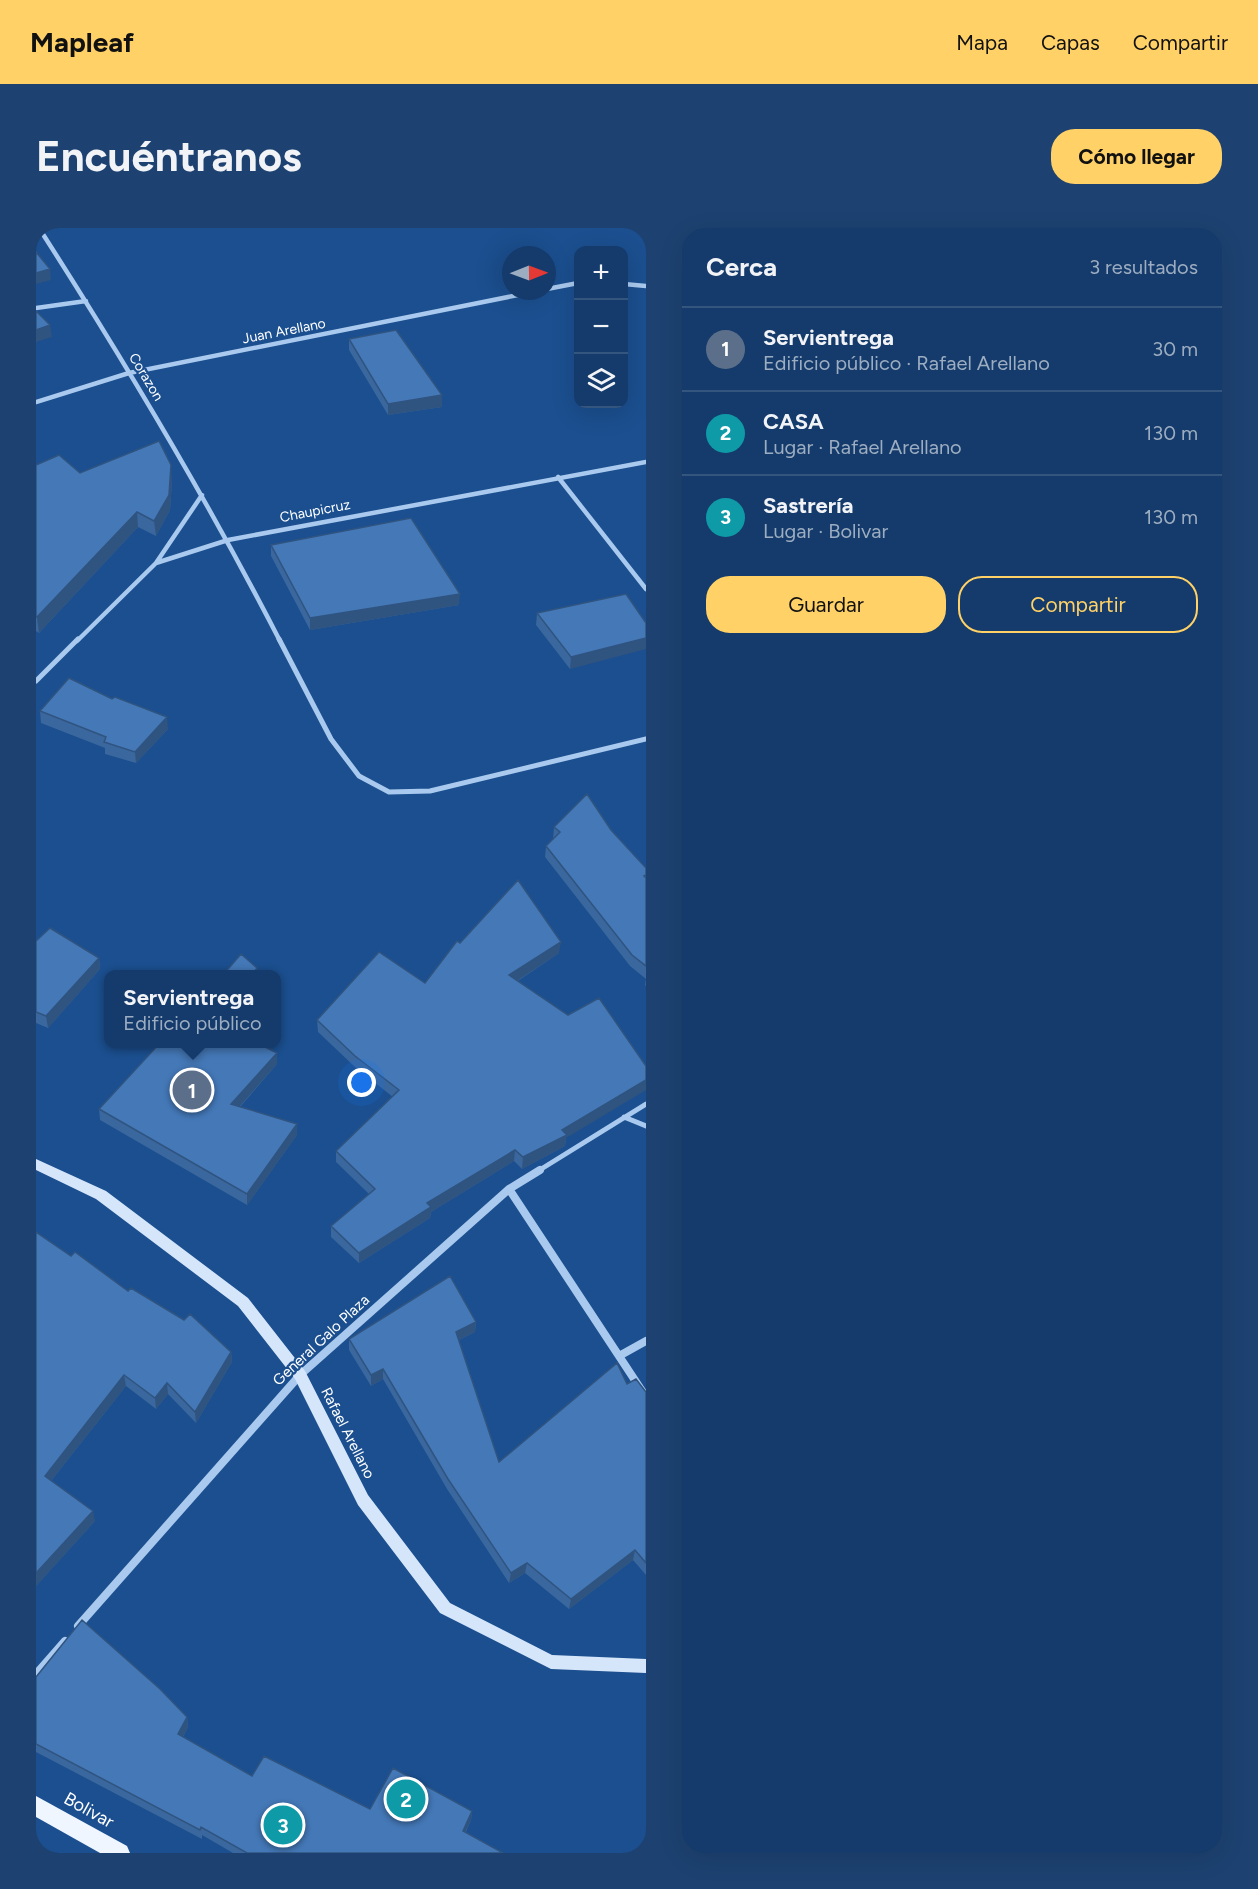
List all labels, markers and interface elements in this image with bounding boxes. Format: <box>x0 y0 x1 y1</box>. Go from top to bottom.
text: Mapleaf <box>30 25 134 59</box>
text: Mapa <box>956 30 1008 55</box>
text: Capas <box>1041 30 1100 55</box>
text: Compartir <box>1133 30 1228 55</box>
button: Cómo llegar <box>1051 129 1222 184</box>
text: Encuéntranos <box>36 131 302 182</box>
north arrow <box>502 246 556 300</box>
map controls <box>574 246 628 408</box>
button: + <box>574 246 628 300</box>
text: Cerca <box>706 251 777 283</box>
text: 3 resultados <box>1089 255 1198 279</box>
button: − <box>574 300 628 354</box>
street label: Juan Arellano <box>241 315 327 347</box>
text: Servientrega <box>763 324 894 351</box>
text: 1 <box>721 337 730 361</box>
text: 30 m <box>1152 337 1198 361</box>
street label: Corazon <box>125 350 167 404</box>
text: Edificio público · Rafael Arellano <box>763 351 1050 375</box>
button: layers <box>574 354 628 408</box>
text: CASA <box>763 408 824 435</box>
text: 2 <box>720 421 731 445</box>
text: 130 m <box>1144 421 1198 445</box>
text: Lugar · Rafael Arellano <box>763 435 962 459</box>
text: Sastrería <box>763 492 854 519</box>
street label: Chaupicruz <box>278 496 352 526</box>
text: 3 <box>720 505 731 529</box>
text: 130 m <box>1144 505 1198 529</box>
text: Lugar · Bolivar <box>763 519 888 543</box>
button: Guardar <box>706 576 946 633</box>
button: Compartir <box>958 576 1198 633</box>
popup <box>104 970 281 1048</box>
text: Servientrega <box>123 984 254 1011</box>
text: Edificio público <box>123 1011 262 1035</box>
pin: 1 <box>172 1068 212 1112</box>
your location <box>347 1068 376 1097</box>
street label: General Galo Plaza <box>269 1291 373 1389</box>
street label: Rafael Arellano <box>317 1384 379 1482</box>
pin: 2 <box>386 1776 425 1822</box>
street label: Bolivar <box>60 1787 118 1833</box>
pin: 3 <box>264 1802 302 1848</box>

